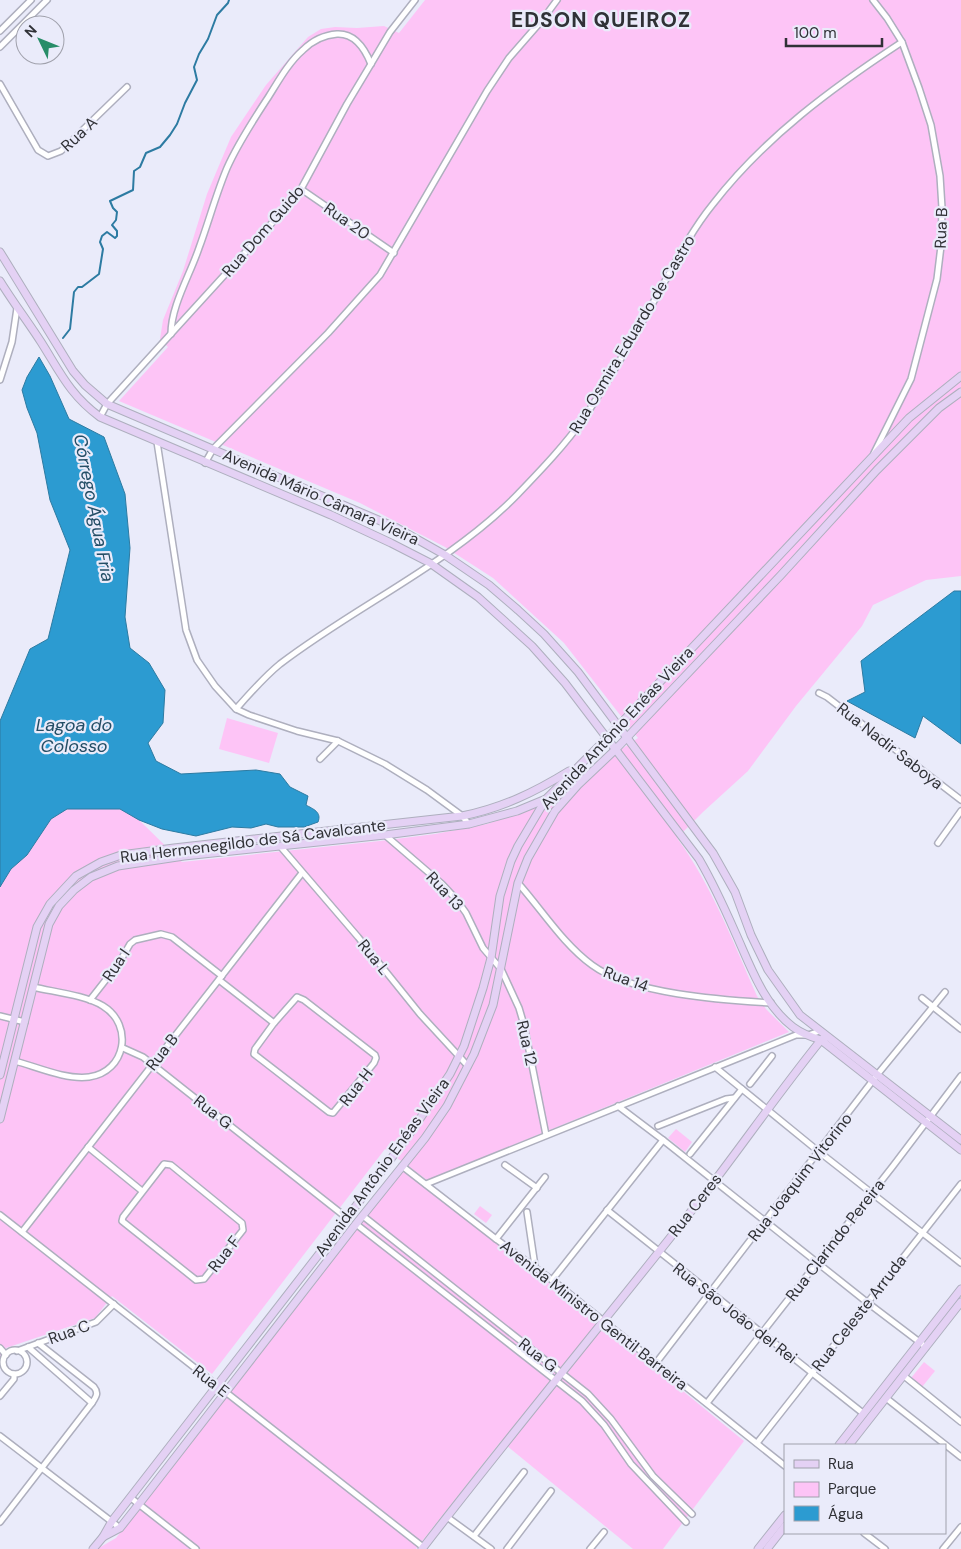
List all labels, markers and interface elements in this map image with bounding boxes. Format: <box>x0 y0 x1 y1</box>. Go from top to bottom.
district label: EDSON QUEIROZ <box>511 6 691 34</box>
north arrow <box>15 15 65 65</box>
scale bar <box>786 15 882 47</box>
text: N <box>20 21 41 41</box>
text: 100 m <box>794 23 837 43</box>
street label: Rua A <box>56 112 102 156</box>
street label: Rua Dom Guido <box>217 181 309 281</box>
street label: Rua 20 <box>320 198 374 244</box>
street label: Rua B <box>930 207 952 249</box>
street label: Rua Osmira Eduardo de Castro <box>564 231 700 437</box>
water label: Córrego Água Fria <box>68 432 120 584</box>
street label: Avenida Mário Câmara Vieira <box>220 444 422 550</box>
street label: Avenida Antônio Enéas Vieira <box>536 642 698 814</box>
street label: Rua Nadir Saboya <box>833 698 947 794</box>
water label: Lagoa do Colosso <box>36 713 112 758</box>
street label: Rua Hermenegildo de Sá Cavalcante <box>119 814 387 868</box>
street label: Rua 13 <box>422 867 468 915</box>
street label: Rua L <box>353 935 395 979</box>
street label: Rua I <box>97 944 135 986</box>
street label: Rua 14 <box>601 961 652 997</box>
street label: Rua 12 <box>512 1018 542 1068</box>
street label: Rua B <box>141 1029 183 1075</box>
street label: Rua H <box>335 1064 377 1110</box>
street label: Avenida Antônio Enéas Vieira <box>310 1074 454 1260</box>
street label: Rua G <box>189 1090 237 1134</box>
street label: Rua Joaquim Vitorino <box>743 1108 857 1246</box>
street label: Rua Ceres <box>664 1169 726 1241</box>
street label: Rua Clarindo Pereira <box>781 1175 889 1305</box>
street label: Rua F <box>203 1231 245 1276</box>
street label: Avenida Ministro Gentil Barreira <box>496 1235 692 1395</box>
street label: Rua Celeste Arruda <box>807 1250 911 1376</box>
street label: Rua São João del Rei <box>669 1258 801 1368</box>
street label: Rua C <box>45 1315 93 1349</box>
street label: Rua G <box>514 1333 562 1377</box>
street label: Rua E <box>189 1360 233 1402</box>
legend <box>784 1444 946 1534</box>
text: Rua <box>828 1454 854 1474</box>
text: Parque <box>828 1479 876 1499</box>
text: Água <box>828 1504 863 1524</box>

